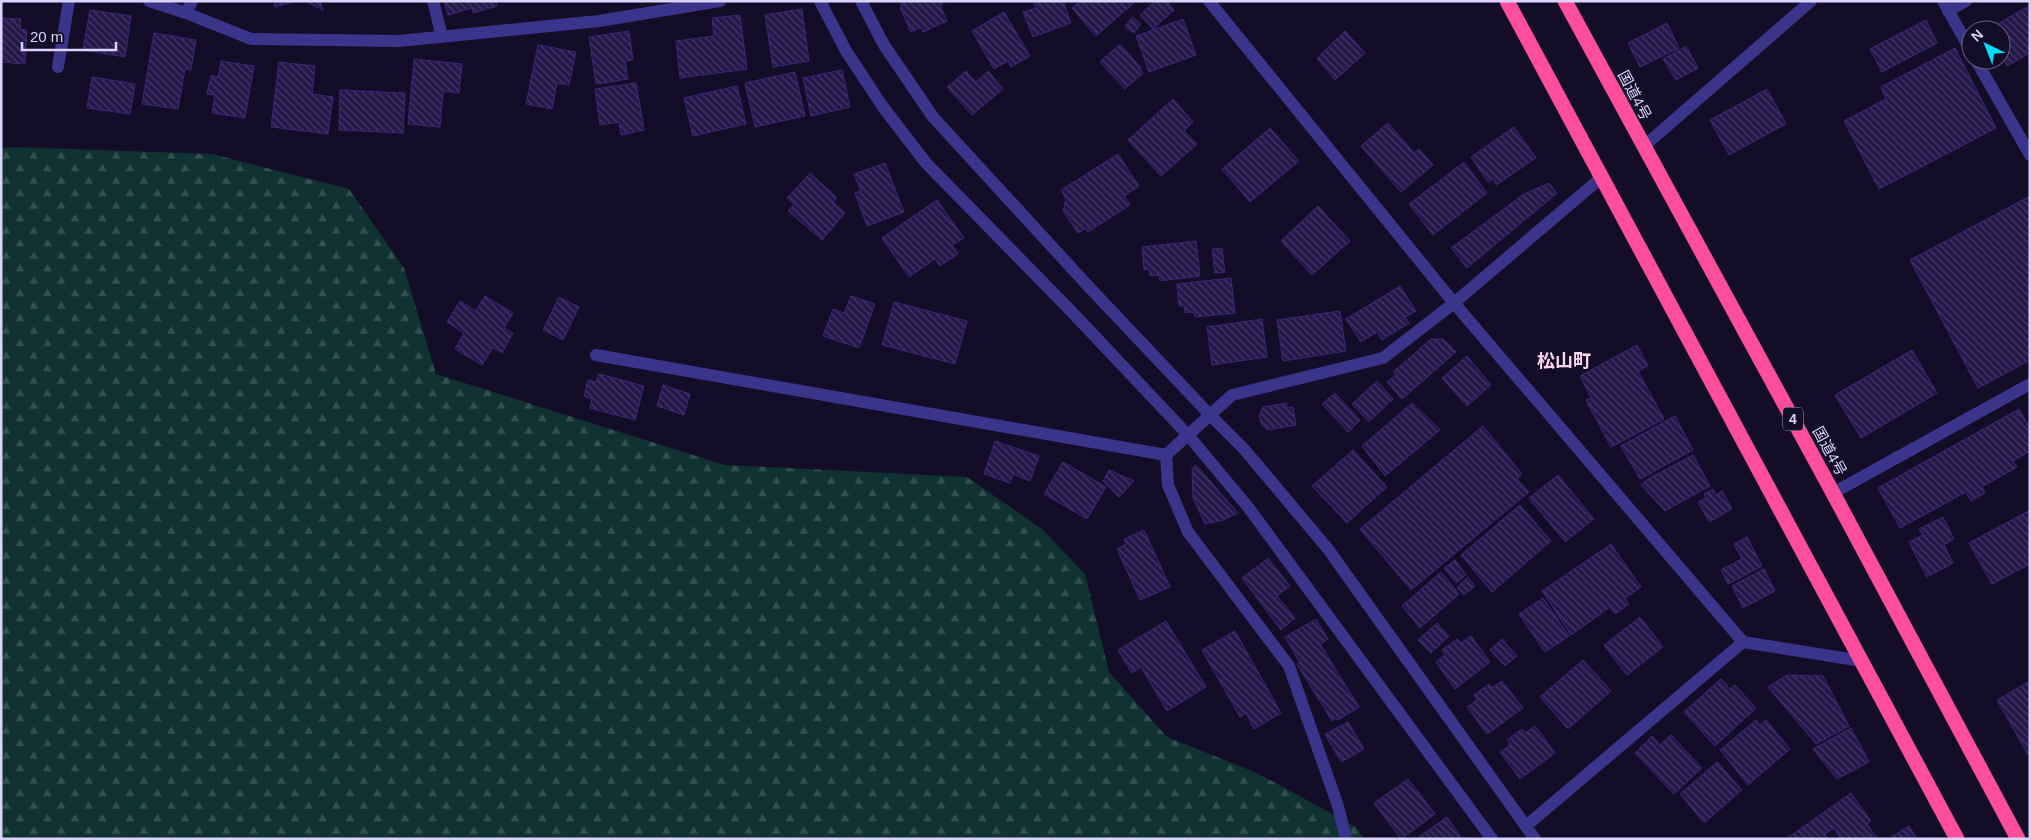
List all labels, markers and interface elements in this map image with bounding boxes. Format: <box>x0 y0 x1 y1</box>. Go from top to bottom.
scale bar <box>22 20 116 52</box>
north arrow <box>1961 20 2011 70</box>
text: N <box>1968 26 1986 45</box>
text: 20 m <box>30 28 63 45</box>
street label: 国道4号 <box>1615 67 1655 123</box>
district label: 松山町 <box>1537 351 1591 371</box>
road number: 4 <box>1783 408 1803 430</box>
street label: 国道4号 <box>1810 424 1850 478</box>

